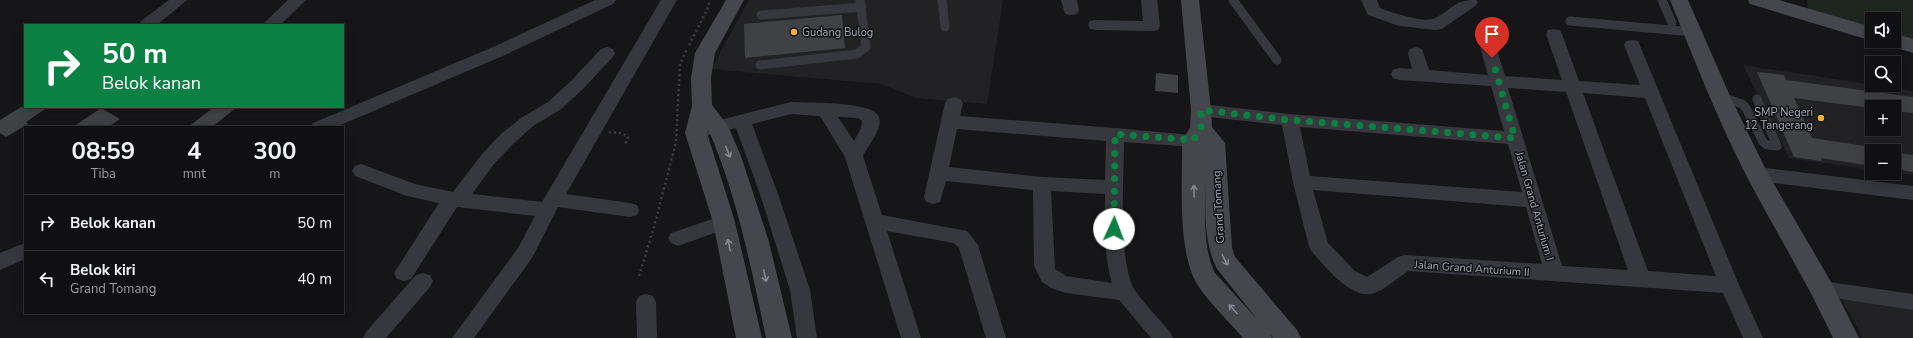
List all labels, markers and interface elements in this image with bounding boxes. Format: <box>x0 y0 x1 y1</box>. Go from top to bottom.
map controls <box>1865 12 1901 180</box>
button: sound <box>1865 12 1901 48</box>
pin <box>1475 17 1509 58</box>
icon: arrive <box>1481 23 1503 45</box>
place label: Gudang Bulog <box>802 25 873 40</box>
marker: Gudang Bulog <box>789 27 799 37</box>
text: 50 m <box>102 35 168 73</box>
icon: right <box>36 40 88 92</box>
button: search <box>1865 56 1901 92</box>
text: Belok kanan <box>102 71 201 95</box>
button: + <box>1865 100 1901 136</box>
place label: SMP Negeri 12 Tangerang <box>1744 105 1813 133</box>
marker: SMP Negeri 12 Tangerang <box>1816 113 1826 123</box>
text: 08:59 <box>72 135 135 167</box>
text: 4 <box>187 135 201 167</box>
text: 300 <box>253 135 296 167</box>
button: − <box>1865 144 1901 180</box>
one-way arrow <box>724 145 732 157</box>
street label: Jalan Grand Anturium I <box>1511 149 1557 262</box>
text: Tiba <box>91 165 116 183</box>
text: mnt <box>183 165 206 183</box>
text: m <box>269 165 280 183</box>
street label: Grand Tomang <box>1209 170 1228 244</box>
one-way arrow <box>1190 185 1198 198</box>
position arrow <box>1093 208 1135 250</box>
icon: right <box>36 212 58 234</box>
text: Belok kanan <box>70 213 156 233</box>
text: 50 m <box>297 213 332 233</box>
one-way arrow <box>724 239 732 252</box>
one-way arrow <box>1222 254 1229 266</box>
street label: Jalan Grand Anturium II <box>1413 257 1530 280</box>
text: Belok kiri <box>70 260 135 280</box>
icon: left <box>36 268 58 290</box>
text: 40 m <box>297 269 332 289</box>
one-way arrow <box>761 269 769 282</box>
text: Grand Tomang <box>70 280 156 298</box>
one-way arrow <box>1228 304 1238 314</box>

